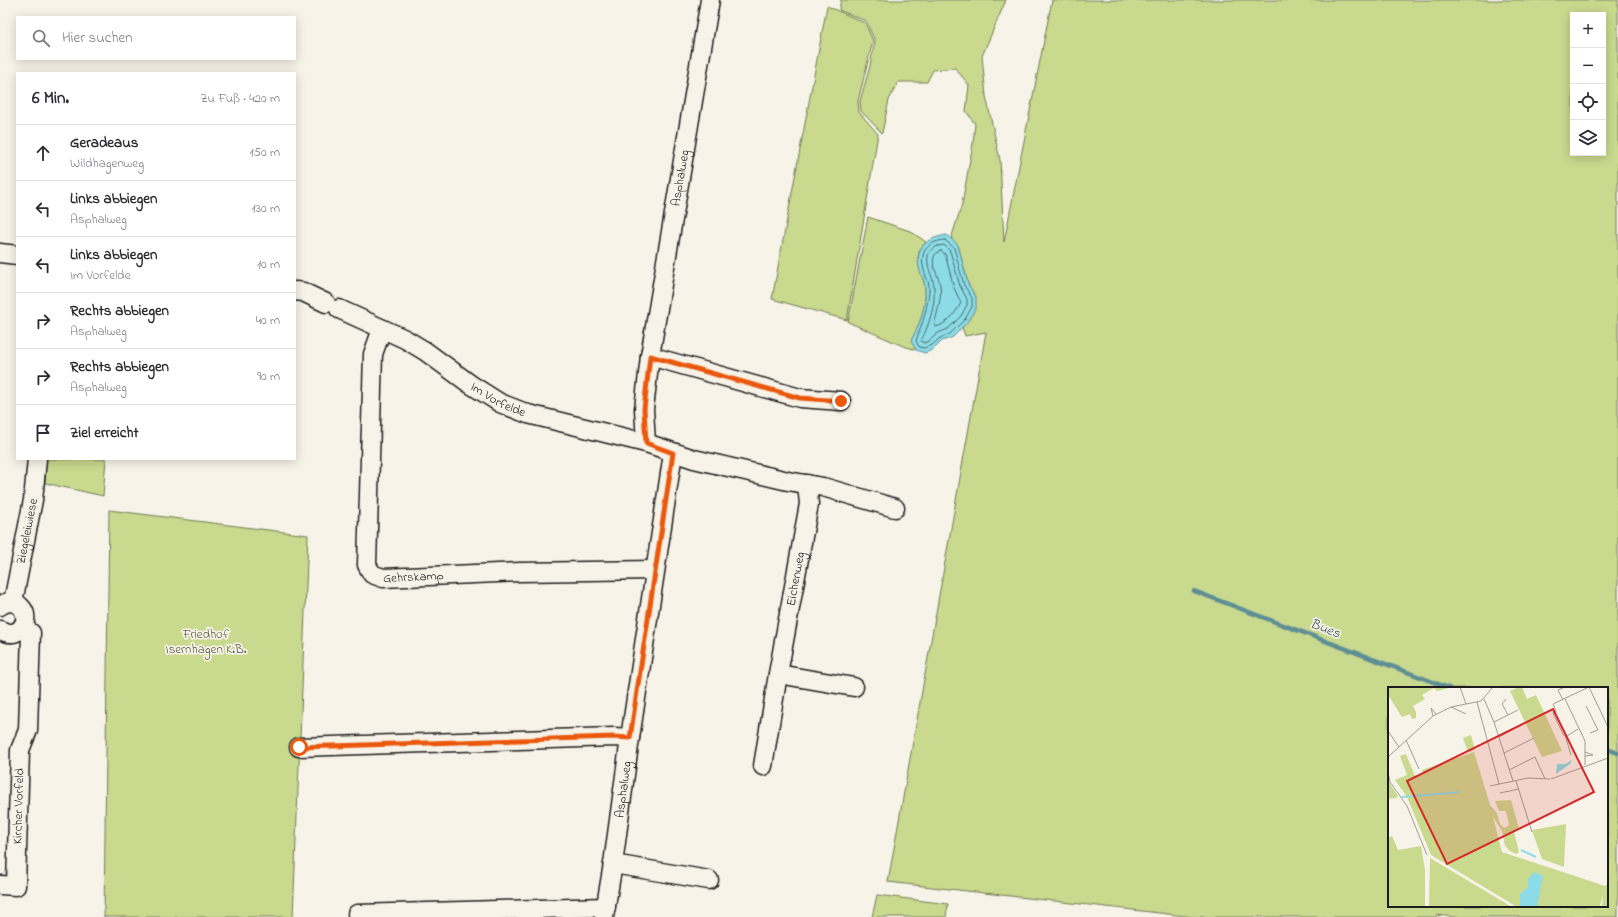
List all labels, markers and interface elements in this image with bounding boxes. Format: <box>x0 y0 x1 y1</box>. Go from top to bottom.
map controls <box>1570 12 1606 156</box>
button: + <box>1570 12 1606 48</box>
search box <box>16 16 296 60</box>
icon: search <box>30 27 52 49</box>
text: Hier suchen <box>62 27 133 49</box>
button: − <box>1570 48 1606 84</box>
button: locate <box>1570 84 1606 120</box>
text: 6 Min. <box>32 86 69 111</box>
text: Zu Fuß · 420 m <box>200 89 280 108</box>
button: layers <box>1570 120 1606 156</box>
text: Geradeaus <box>70 132 138 154</box>
icon: ahead <box>32 142 54 164</box>
text: 150 m <box>249 143 280 162</box>
street label: Asphalweg <box>666 148 695 208</box>
text: Wildhagenweg <box>70 154 144 173</box>
text: Links abbiegen <box>70 188 157 210</box>
icon: left <box>32 198 54 220</box>
text: 130 m <box>252 199 280 218</box>
text: Asphalweg <box>70 210 127 229</box>
text: Links abbiegen <box>70 244 157 266</box>
icon: left <box>32 254 54 276</box>
text: 10 m <box>257 255 280 274</box>
text: Im Vorfelde <box>70 266 130 285</box>
text: Rechts abbiegen <box>70 300 169 322</box>
icon: right <box>32 310 54 332</box>
text: 40 m <box>256 311 280 330</box>
text: Asphalweg <box>70 322 127 341</box>
text: Rechts abbiegen <box>70 356 169 378</box>
icon: right <box>32 366 54 388</box>
text: 90 m <box>257 367 280 386</box>
street label: Im Vorfelde <box>467 377 529 422</box>
text: Asphalweg <box>70 378 127 397</box>
route end <box>832 392 850 410</box>
icon: arrive <box>32 422 54 444</box>
text: Ziel erreicht <box>70 422 138 444</box>
street label: Ziegeleiwiese <box>11 497 43 566</box>
street label: Eichenweg <box>781 550 811 607</box>
street label: Gehrskamp <box>383 566 444 587</box>
water label: Bues <box>1307 614 1344 645</box>
park label: Friedhof Isernhagen K.B. <box>166 625 247 660</box>
inset map <box>1388 687 1608 907</box>
route start <box>290 738 308 756</box>
street label: Asphalweg <box>610 760 637 819</box>
street label: Kircher Vorfeld <box>8 767 29 844</box>

